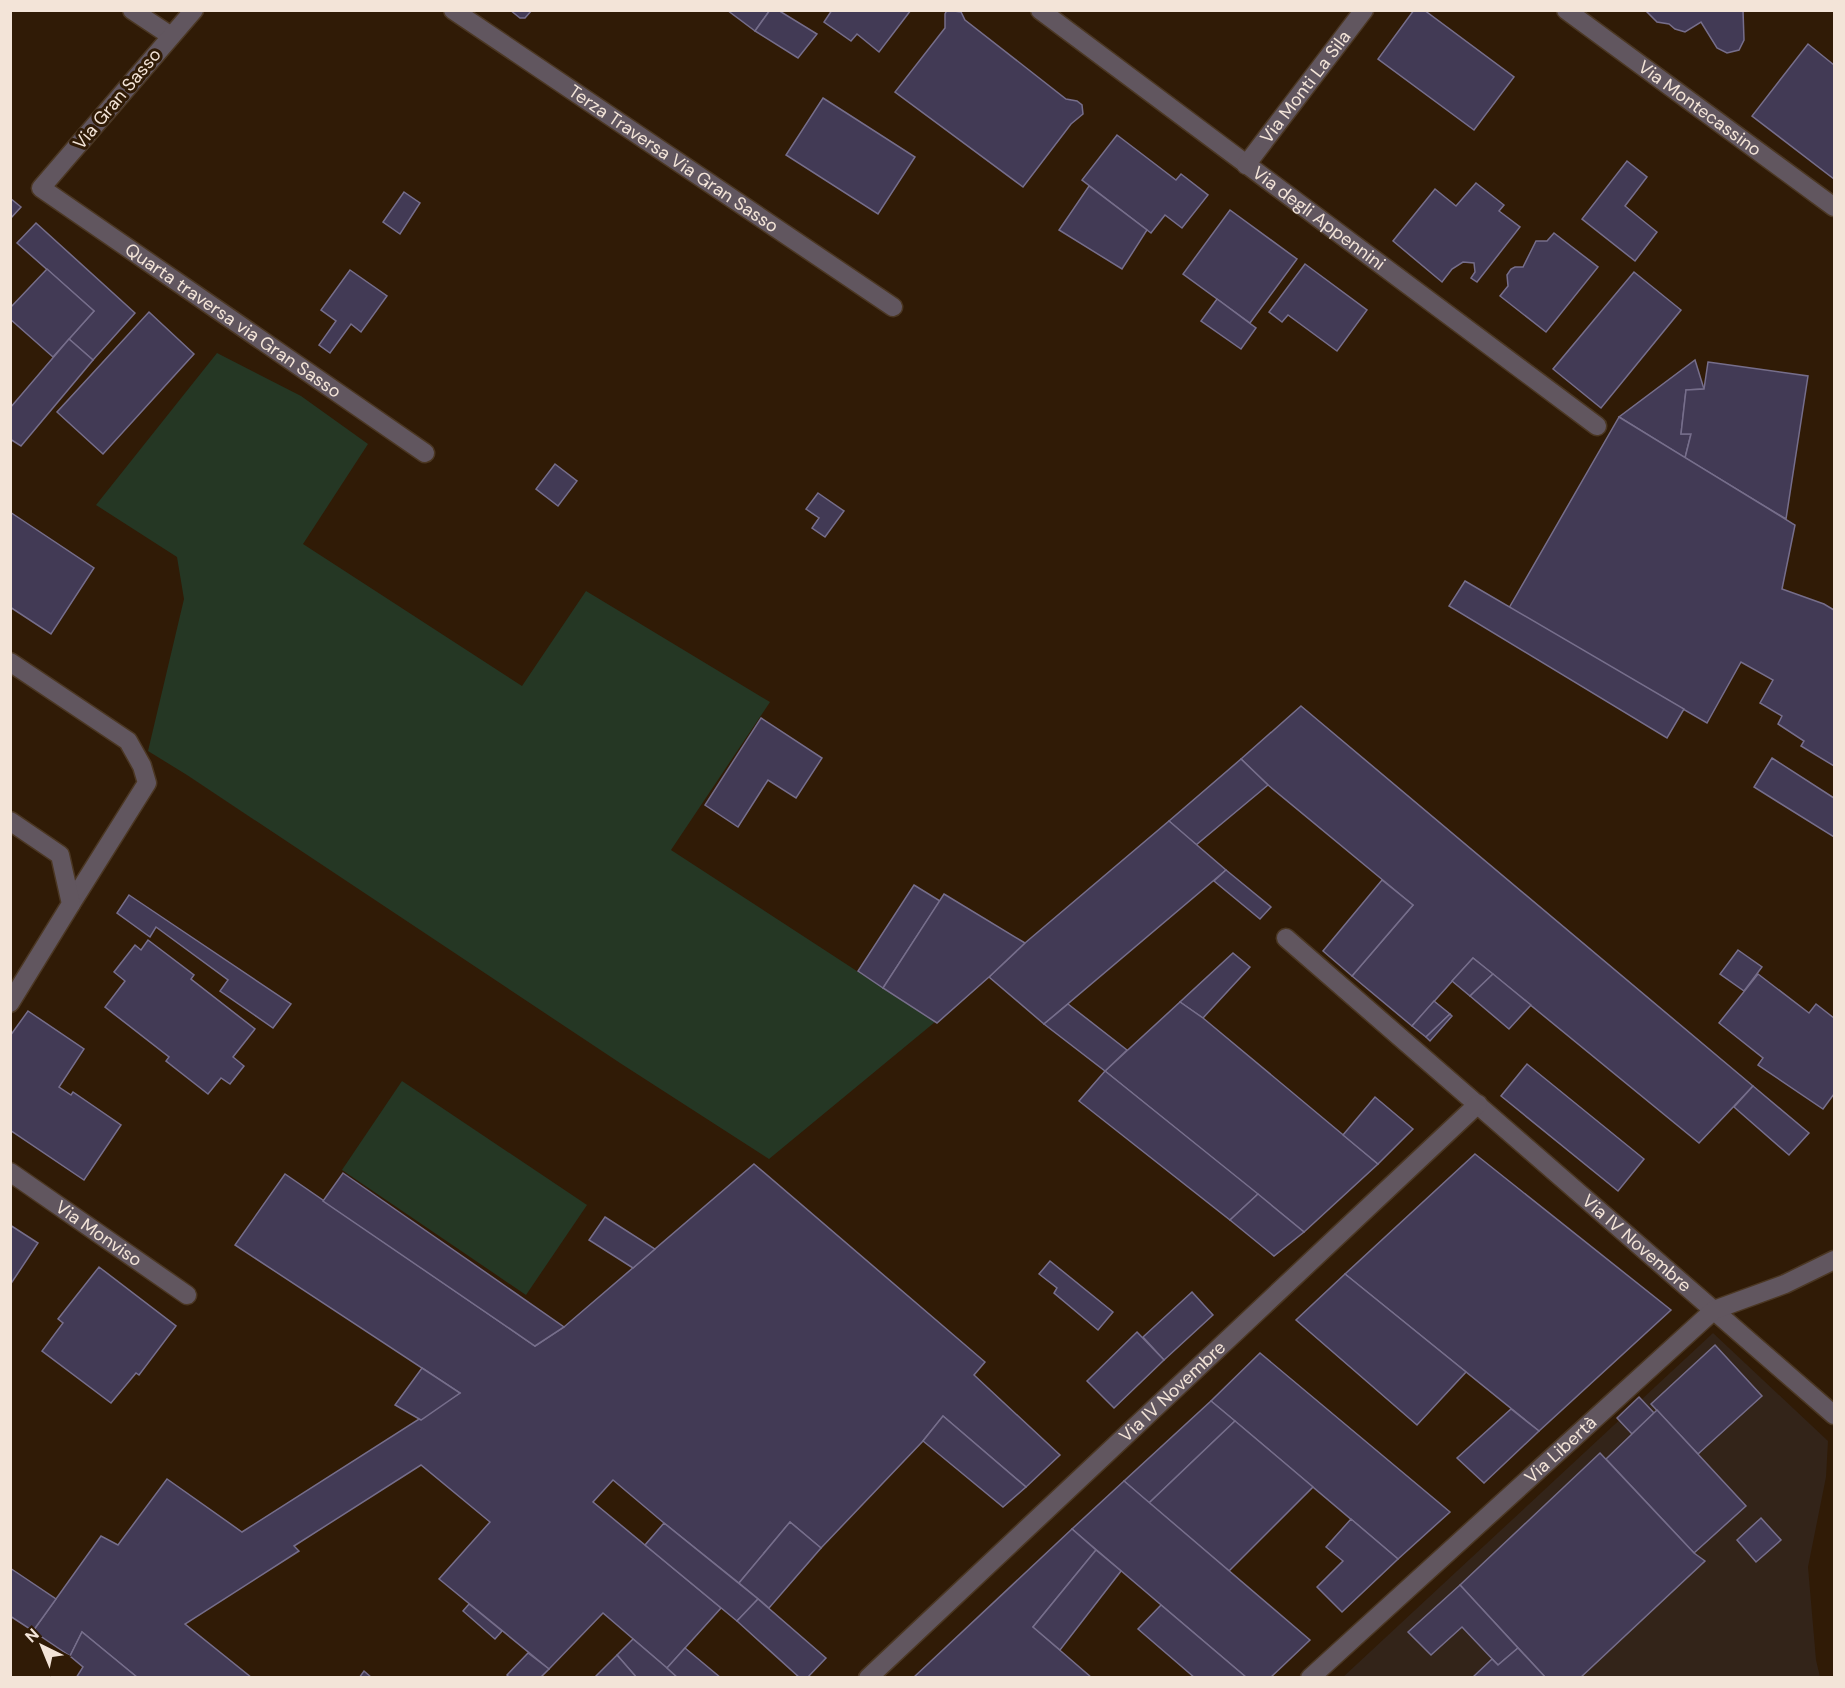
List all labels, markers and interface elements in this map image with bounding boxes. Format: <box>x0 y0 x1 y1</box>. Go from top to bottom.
street label: Via Monti La Sila <box>1255 26 1356 148</box>
street label: Via Gran Sasso <box>68 43 166 155</box>
street label: Via Montecassino <box>1633 55 1766 162</box>
street label: Terza Traversa Via Gran Sasso <box>564 79 783 238</box>
street label: Via degli Appennini <box>1248 161 1390 276</box>
street label: Quarta traversa via Gran Sasso <box>120 237 346 404</box>
street label: Via IV Novembre <box>1577 1189 1697 1298</box>
street label: Via Monviso <box>51 1195 147 1272</box>
street label: Via IV Novembre <box>1114 1336 1231 1448</box>
street label: Via Libertà <box>1519 1411 1602 1489</box>
north arrow <box>12 1616 72 1676</box>
text: N <box>21 1624 44 1647</box>

